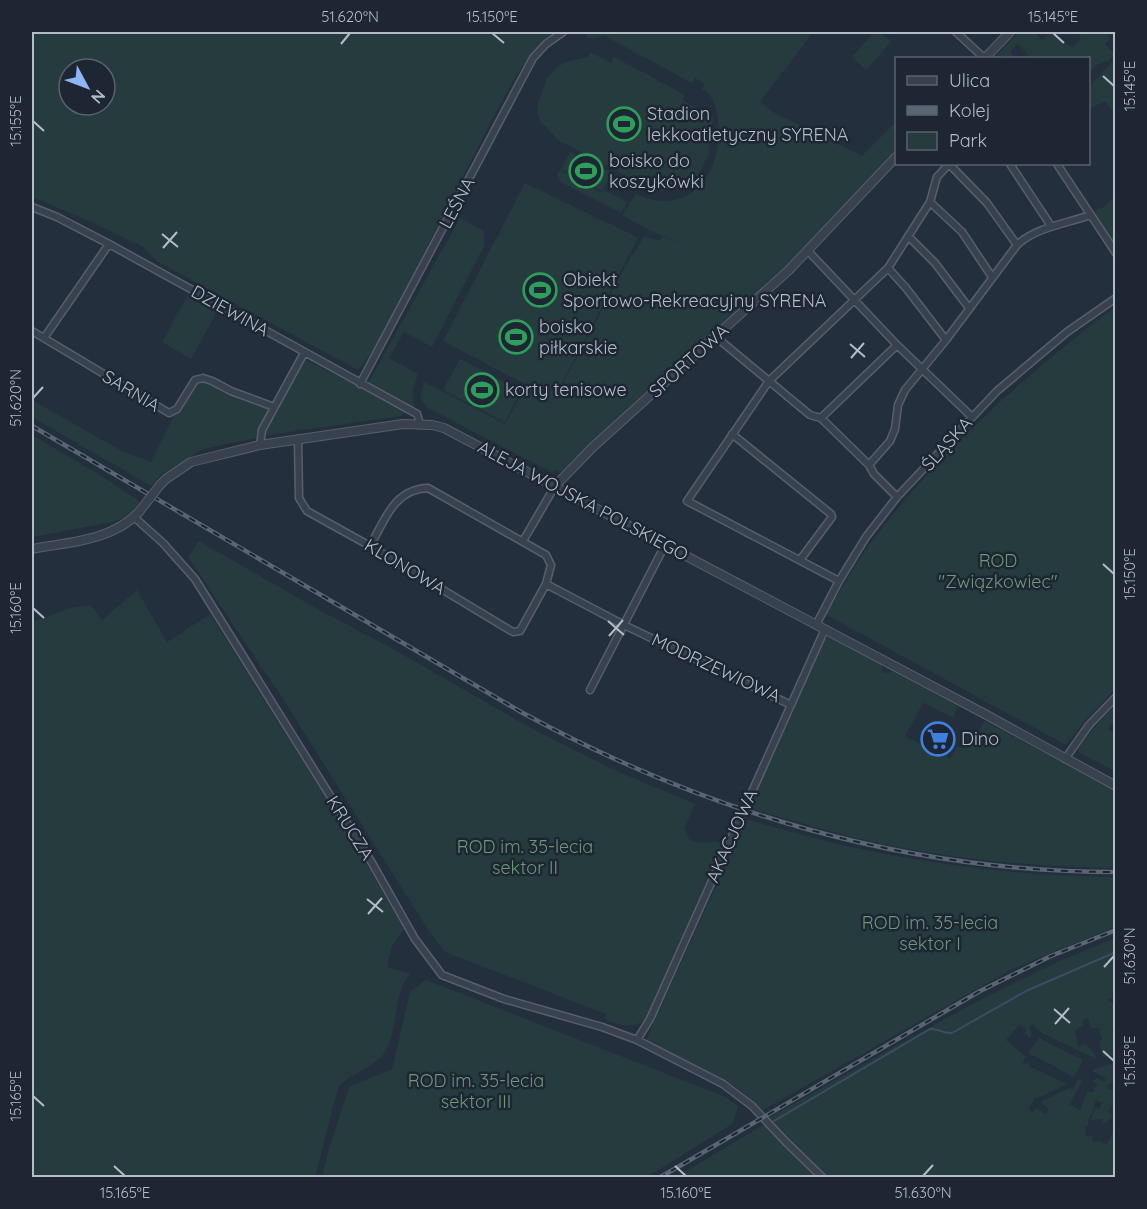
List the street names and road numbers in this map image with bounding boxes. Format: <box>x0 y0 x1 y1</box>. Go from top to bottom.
street label: LEŚNA <box>434 173 480 232</box>
street label: DZIEWINA <box>187 280 274 342</box>
street label: SPORTOWA <box>644 319 734 402</box>
street label: SARNIA <box>98 364 165 417</box>
street label: ŚLĄSKA <box>916 411 977 476</box>
street label: ALEJA WOJSKA POLSKIEGO <box>474 435 692 566</box>
street label: KLONOWA <box>360 533 450 600</box>
street label: MODRZEWIOWA <box>648 628 785 708</box>
street label: AKACJOWA <box>701 785 762 886</box>
street label: KRUCZA <box>322 791 379 865</box>

